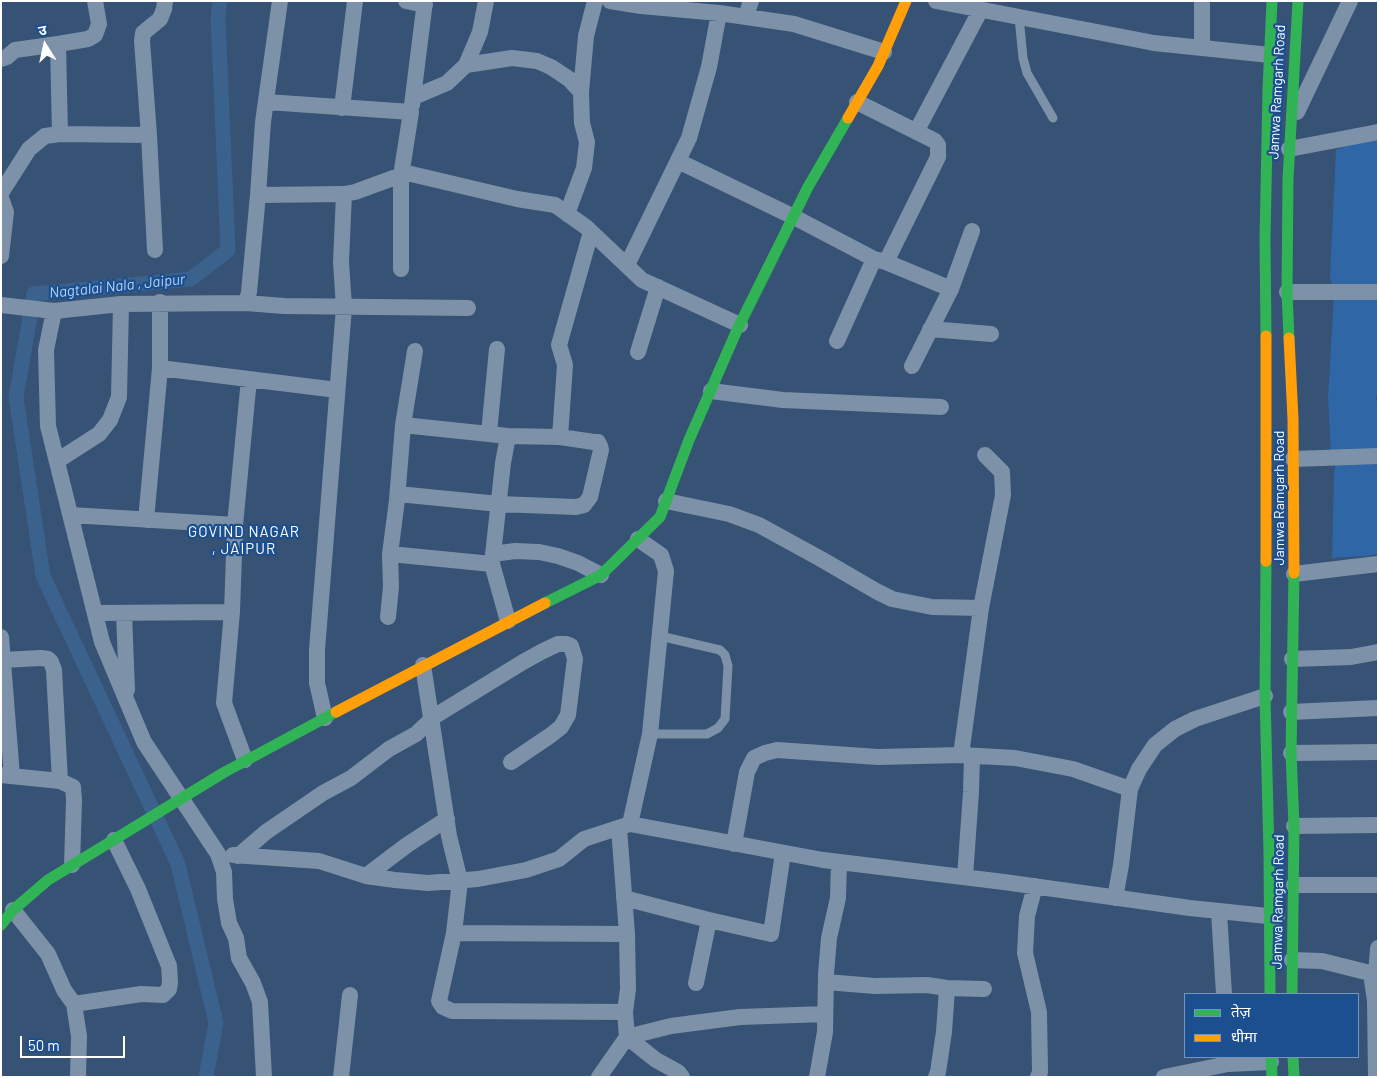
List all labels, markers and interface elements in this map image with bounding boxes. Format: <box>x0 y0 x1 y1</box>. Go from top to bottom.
north arrow <box>20 20 70 70</box>
text: उ <box>37 21 48 39</box>
street label: Jamwa Ramgarh Road <box>1265 24 1289 160</box>
water label: Nagtalai Nala , Jaipur <box>48 270 186 302</box>
street label: Jamwa Ramgarh Road <box>1271 431 1287 565</box>
district label: GOVIND NAGAR , JAIPUR <box>187 523 301 558</box>
street label: Jamwa Ramgarh Road <box>1268 834 1288 970</box>
legend <box>1184 993 1359 1058</box>
text: तेज़ <box>1231 1002 1251 1020</box>
scale bar <box>22 1026 128 1058</box>
text: धीमा <box>1231 1027 1257 1045</box>
text: 50 m <box>28 1036 60 1054</box>

